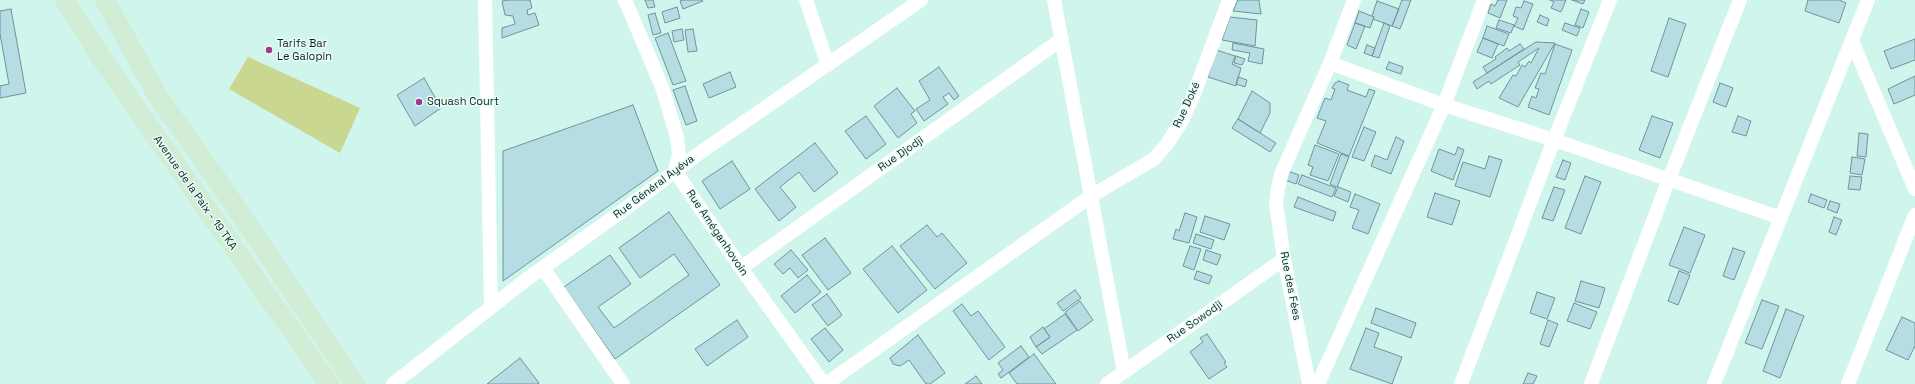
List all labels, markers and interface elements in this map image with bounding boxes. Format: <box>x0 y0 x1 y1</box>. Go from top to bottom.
place label: Tarifs Bar Le Galopin <box>277 37 332 63</box>
marker: Tarifs Bar Le Galopin <box>264 45 274 55</box>
street label: Rue Doké <box>1171 80 1203 130</box>
place label: Squash Court <box>427 95 499 109</box>
marker: Squash Court <box>414 97 424 107</box>
street label: Avenue de la Paix - 19 TKA <box>150 133 240 253</box>
street label: Rue Djodji <box>876 134 926 174</box>
street label: Rue Général Ayéva <box>611 152 697 222</box>
street label: Rue Améganhovoin <box>683 187 751 279</box>
street label: Rue des Fées <box>1277 250 1303 322</box>
street label: Rue Sowodji <box>1165 298 1225 346</box>

